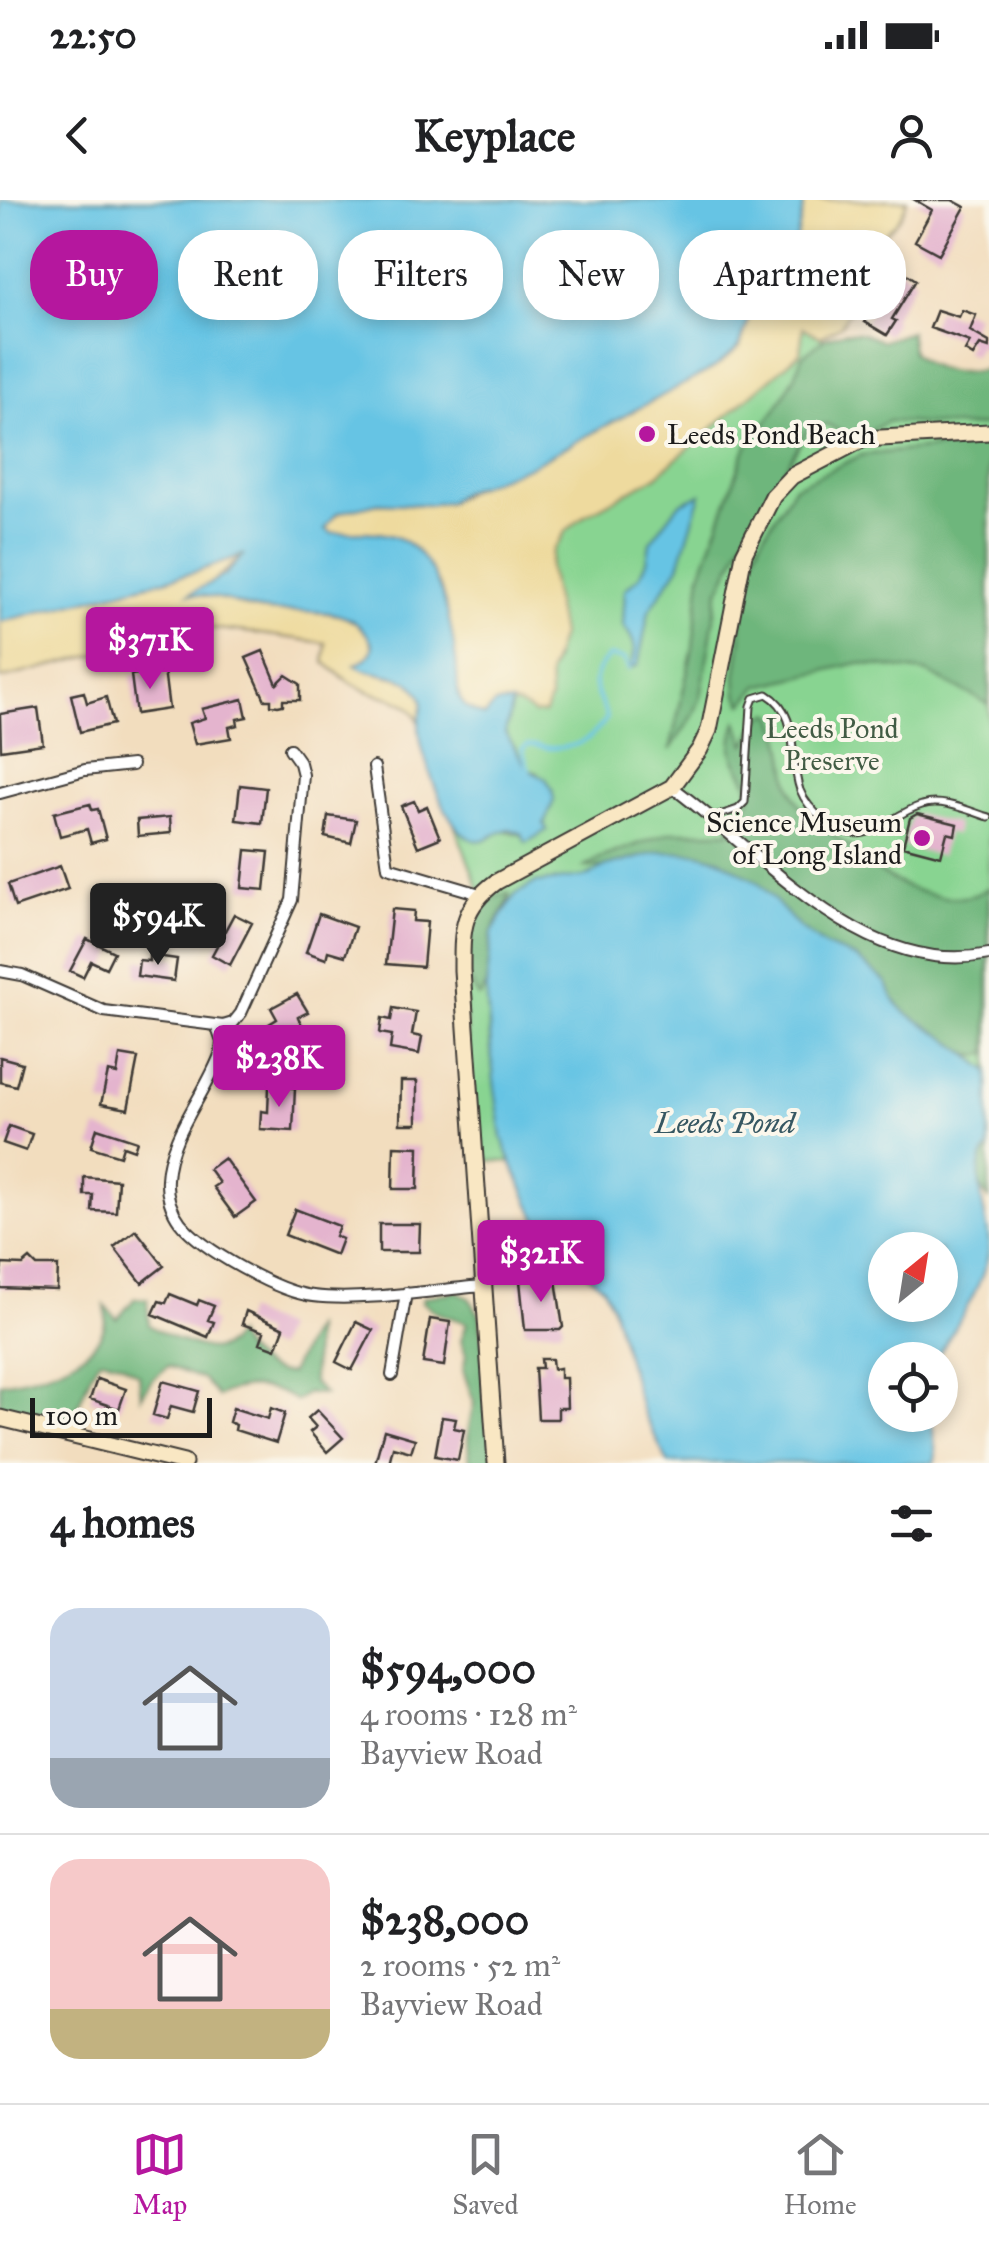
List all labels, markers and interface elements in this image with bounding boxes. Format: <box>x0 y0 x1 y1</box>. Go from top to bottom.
text: 22:50 <box>50 12 137 58</box>
icon: back <box>50 108 105 163</box>
text: Keyplace <box>413 108 576 163</box>
icon: person <box>884 108 939 163</box>
chip: Buy <box>30 230 158 320</box>
chip: Rent <box>178 230 318 320</box>
chip: Filters <box>338 230 503 320</box>
chip: New <box>523 230 659 320</box>
chip: Apartment <box>679 230 906 320</box>
place label: Leeds Pond Beach <box>667 417 876 452</box>
marker: Leeds Pond Beach <box>636 423 658 445</box>
pin: $371K <box>80 607 220 692</box>
text: $371K <box>108 620 192 659</box>
park label: Leeds Pond Preserve <box>765 711 899 778</box>
place label: Science Museum of Long Island <box>706 805 902 872</box>
marker: Science Museum of Long Island <box>911 827 933 849</box>
pin: $594K <box>88 883 228 968</box>
text: $594K <box>112 896 204 935</box>
pin: $238K <box>209 1025 349 1110</box>
text: $238K <box>235 1038 323 1077</box>
water label: Leeds Pond <box>653 1105 798 1141</box>
pin: $321K <box>471 1220 611 1305</box>
north arrow <box>868 1232 958 1322</box>
map controls <box>868 1232 958 1432</box>
text: $321K <box>499 1233 583 1272</box>
button: locate <box>868 1342 958 1432</box>
scale bar <box>30 1393 212 1438</box>
text: 100 m <box>45 1398 118 1433</box>
icon: filters <box>884 1496 939 1551</box>
text: 4 homes <box>50 1497 195 1549</box>
text: $594,000 <box>360 1643 536 1695</box>
icon: home <box>130 1648 250 1768</box>
text: 4 rooms · 128 m² <box>360 1695 577 1734</box>
text: Bayview Road <box>360 1734 543 1773</box>
text: $238,000 <box>360 1894 529 1946</box>
icon: home <box>130 1899 250 2019</box>
text: 2 rooms · 52 m² <box>360 1946 560 1985</box>
text: Bayview Road <box>360 1985 543 2024</box>
tab: Map <box>132 2127 187 2222</box>
tab: Saved <box>452 2127 519 2222</box>
tab: Home <box>783 2127 857 2222</box>

